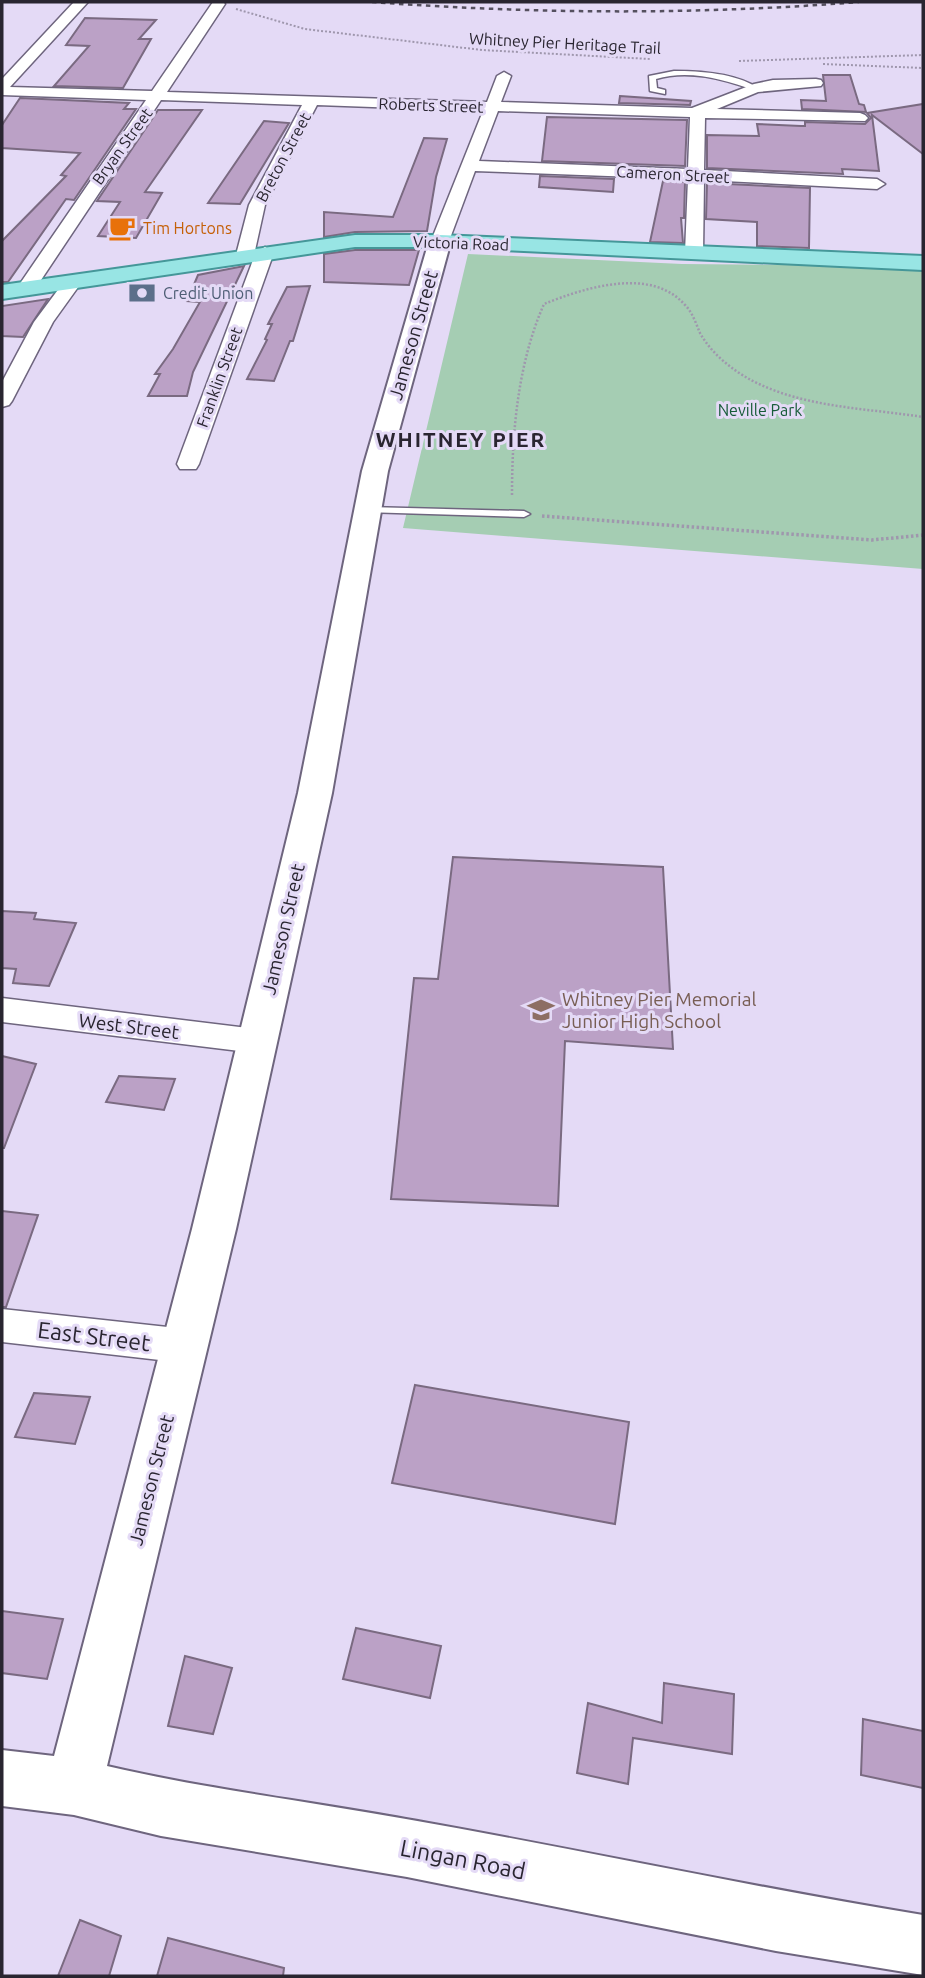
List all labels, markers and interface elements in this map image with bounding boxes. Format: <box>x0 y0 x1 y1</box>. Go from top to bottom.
street label: Whitney Pier Heritage Trail <box>469 29 661 57</box>
street label: Roberts Street <box>378 94 485 116</box>
street label: Bryan Street <box>88 104 156 188</box>
street label: Breton Street <box>252 109 314 205</box>
street label: Cameron Street <box>616 162 731 186</box>
cafe icon: Tim Hortons <box>107 213 137 243</box>
place label: Tim Hortons <box>143 219 232 237</box>
street label: Victoria Road <box>413 232 509 254</box>
street label: Jameson Street <box>384 267 442 402</box>
bank icon: Credit Union <box>127 278 157 308</box>
place label: Credit Union <box>163 284 253 302</box>
street label: Franklin Street <box>193 324 246 430</box>
park label: Neville Park <box>718 401 802 419</box>
district label: WHITNEY PIER <box>376 427 546 451</box>
street label: Jameson Street <box>257 861 309 997</box>
place label: Whitney Pier Memorial Junior High School <box>562 988 756 1032</box>
school or university icon: Whitney Pier Memorial Junior High School <box>526 995 556 1025</box>
street label: West Street <box>78 1009 181 1043</box>
street label: East Street <box>36 1317 152 1355</box>
street label: Jameson Street <box>124 1412 178 1547</box>
street label: Lingan Road <box>398 1835 528 1883</box>

